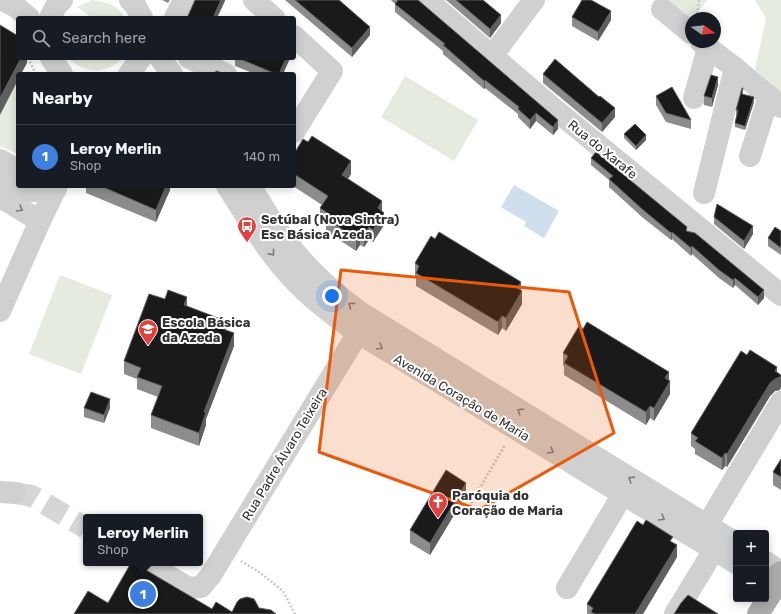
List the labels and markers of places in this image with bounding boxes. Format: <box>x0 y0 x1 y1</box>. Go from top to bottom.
place label: Setúbal (Nova Sintra) Esc Básica Azeda <box>261 212 399 242</box>
bus stop icon: Setúbal (Nova Sintra) Esc Básica Azeda <box>236 215 258 243</box>
place label: Escola Básica da Azeda <box>162 315 250 345</box>
school or university icon: Escola Básica da Azeda <box>137 318 159 346</box>
place label: Paróquia do Coração de Maria <box>452 488 563 518</box>
church icon: Paróquia do Coração de Maria <box>427 491 449 519</box>
pin: 1 <box>130 579 156 609</box>

